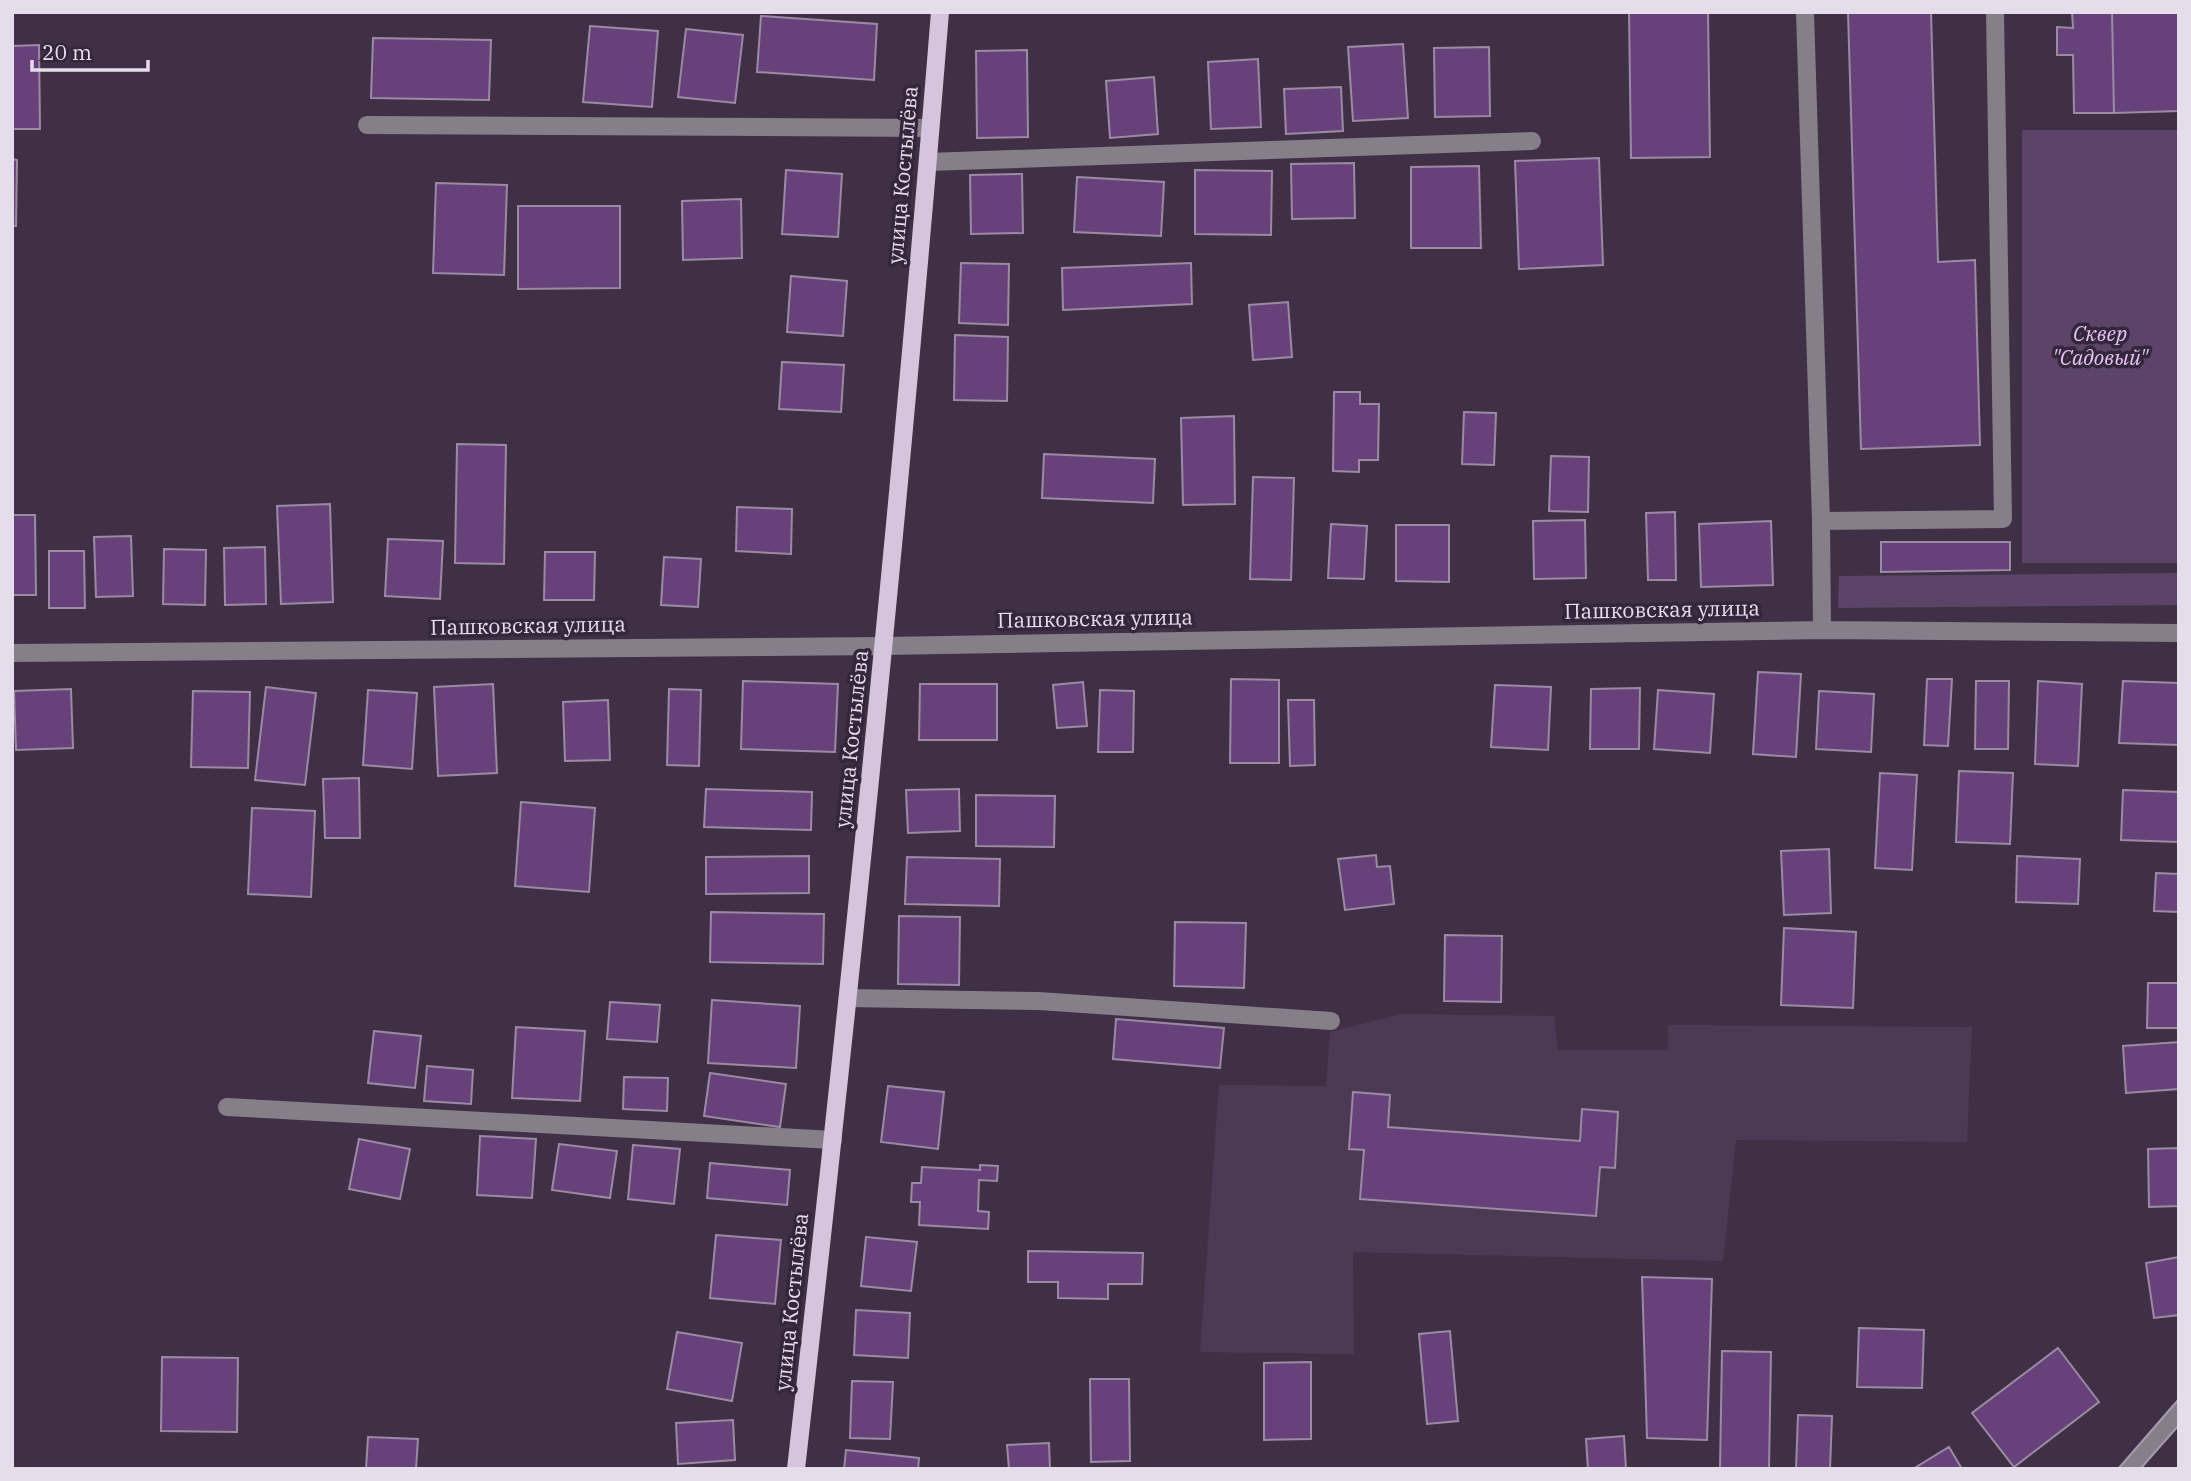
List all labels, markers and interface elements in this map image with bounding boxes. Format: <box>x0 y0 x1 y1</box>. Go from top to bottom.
scale bar <box>32 28 147 72</box>
text: 20 m <box>42 38 92 66</box>
street label: улица Костылёва <box>880 85 924 265</box>
park label: Сквер "Садовый" <box>2052 319 2150 371</box>
street label: Пашковская улица <box>1564 593 1760 625</box>
street label: Пашковская улица <box>997 602 1193 634</box>
street label: Пашковская улица <box>430 609 626 641</box>
street label: улица Костылёва <box>828 648 874 829</box>
street label: улица Костылёва <box>768 1211 814 1392</box>

